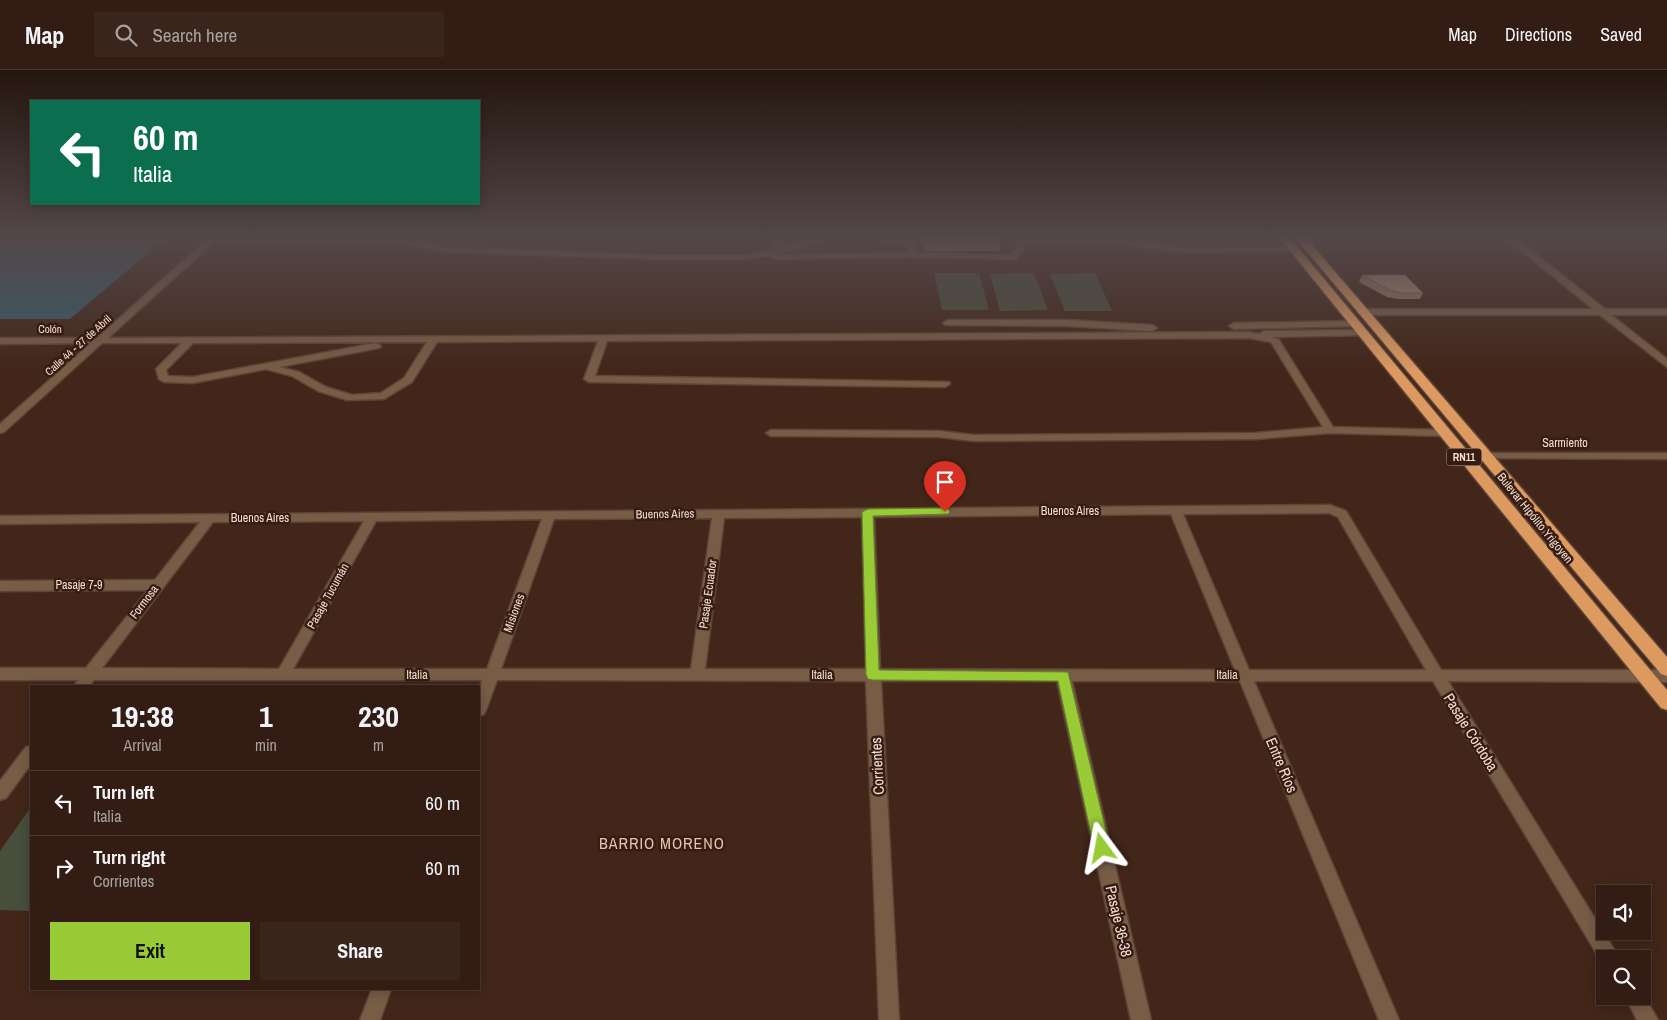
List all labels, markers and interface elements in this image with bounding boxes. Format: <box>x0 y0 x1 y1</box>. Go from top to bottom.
search box <box>94 12 444 57</box>
text: Map <box>25 19 64 51</box>
icon: search <box>112 21 140 49</box>
text: Search here <box>152 22 237 48</box>
text: Map <box>1448 22 1477 47</box>
text: Directions <box>1505 22 1572 47</box>
text: Saved <box>1600 22 1642 47</box>
text: 60 m <box>133 114 198 161</box>
icon: left <box>50 120 115 185</box>
text: Italia <box>133 159 172 189</box>
street label: Calle 44 - 27 de Abril <box>42 312 114 378</box>
street label: Colón <box>38 322 62 336</box>
street label: Sarmiento <box>1542 435 1588 451</box>
road number: RN11 <box>1446 448 1482 466</box>
pin <box>924 461 966 512</box>
icon: arrive <box>931 468 959 496</box>
street label: Bulevar Hipólito Yrigoyen <box>1494 469 1576 567</box>
street label: Buenos Aires <box>1041 503 1099 519</box>
street label: Buenos Aires <box>636 505 694 523</box>
street label: Buenos Aires <box>231 510 289 526</box>
street label: Pasaje Ecuador <box>695 558 721 630</box>
street label: Pasaje Tucumán <box>303 560 353 632</box>
street label: Pasaje 7-9 <box>55 577 103 593</box>
street label: Formosa <box>126 581 162 622</box>
street label: Misiones <box>500 591 528 635</box>
street label: Italia <box>406 667 428 683</box>
street label: Italia <box>811 667 833 683</box>
street label: Italia <box>1216 667 1238 683</box>
street label: Pasaje Córdoba <box>1439 689 1503 775</box>
text: 19:38 <box>111 696 174 736</box>
text: 1 <box>259 696 273 736</box>
text: 230 <box>358 696 399 736</box>
text: Arrival <box>124 734 161 756</box>
text: min <box>255 734 277 756</box>
text: m <box>373 734 384 756</box>
street label: Entre Ríos <box>1261 734 1303 796</box>
street label: Corrientes <box>865 737 889 795</box>
text: Turn left <box>93 779 154 805</box>
icon: left <box>50 789 78 817</box>
text: 60 m <box>425 790 460 816</box>
text: Italia <box>93 805 121 827</box>
position arrow <box>1075 821 1127 873</box>
district label: BARRIO MORENO <box>599 832 725 854</box>
text: Turn right <box>93 844 165 870</box>
icon: right <box>50 854 78 882</box>
text: 60 m <box>425 855 460 881</box>
text: Corrientes <box>93 870 154 892</box>
street label: Pasaje 36-38 <box>1101 883 1137 959</box>
map controls <box>1596 885 1651 1005</box>
button: sound <box>1596 885 1651 940</box>
button: Exit <box>50 922 250 980</box>
button: Share <box>260 922 460 980</box>
button: search <box>1596 950 1651 1005</box>

